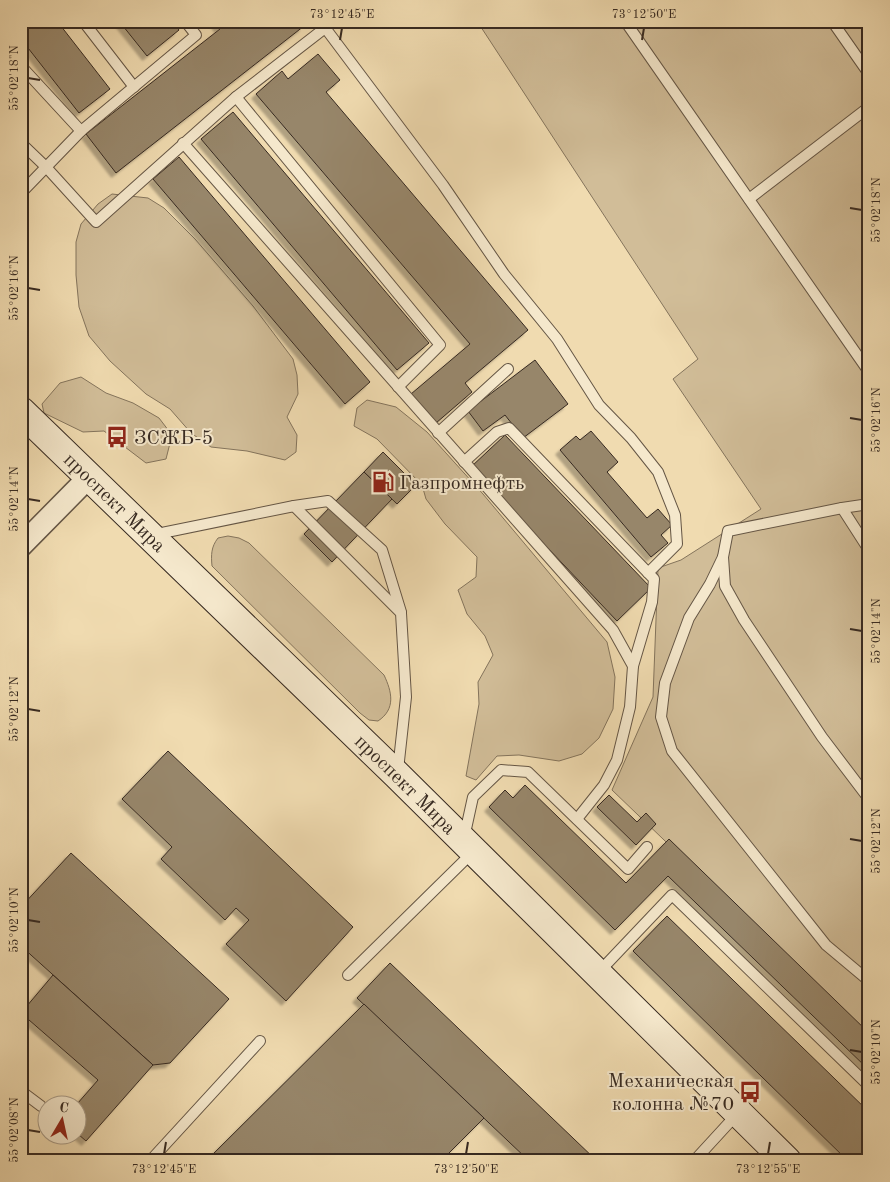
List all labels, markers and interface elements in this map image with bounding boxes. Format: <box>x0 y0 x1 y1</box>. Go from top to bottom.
text: 73°12'45"E <box>310 8 374 21</box>
text: 73°12'50"E <box>612 8 676 21</box>
text: 55°02'18"N <box>8 45 21 111</box>
text: 55°02'18"N <box>870 177 883 243</box>
text: 55°02'16"N <box>8 255 21 321</box>
text: 55°02'16"N <box>870 387 883 453</box>
bus stop icon: ЗСЖБ-5 <box>104 424 130 450</box>
place label: ЗСЖБ-5 <box>134 429 213 449</box>
street label: проспект Мира <box>59 450 169 557</box>
text: 55°02'14"N <box>8 466 21 532</box>
fuel station icon: Газпромнефть <box>370 469 396 495</box>
place label: Газпромнефть <box>399 474 524 494</box>
text: 55°02'14"N <box>870 598 883 664</box>
text: 55°02'12"N <box>8 676 21 742</box>
street label: проспект Мира <box>350 732 459 839</box>
text: 55°02'12"N <box>870 808 883 874</box>
text: 55°02'10"N <box>8 887 21 953</box>
text: 55°02'10"N <box>870 1019 883 1085</box>
place label: Механическая колонна №70 <box>608 1072 734 1115</box>
bus stop icon: Механическая колонна №70 <box>737 1079 763 1105</box>
north arrow <box>38 1094 88 1144</box>
text: 55°02'08"N <box>8 1097 21 1163</box>
text: С <box>58 1101 70 1116</box>
text: 73°12'45"E <box>132 1163 196 1176</box>
text: 73°12'50"E <box>434 1163 498 1176</box>
text: 73°12'55"E <box>736 1163 800 1176</box>

